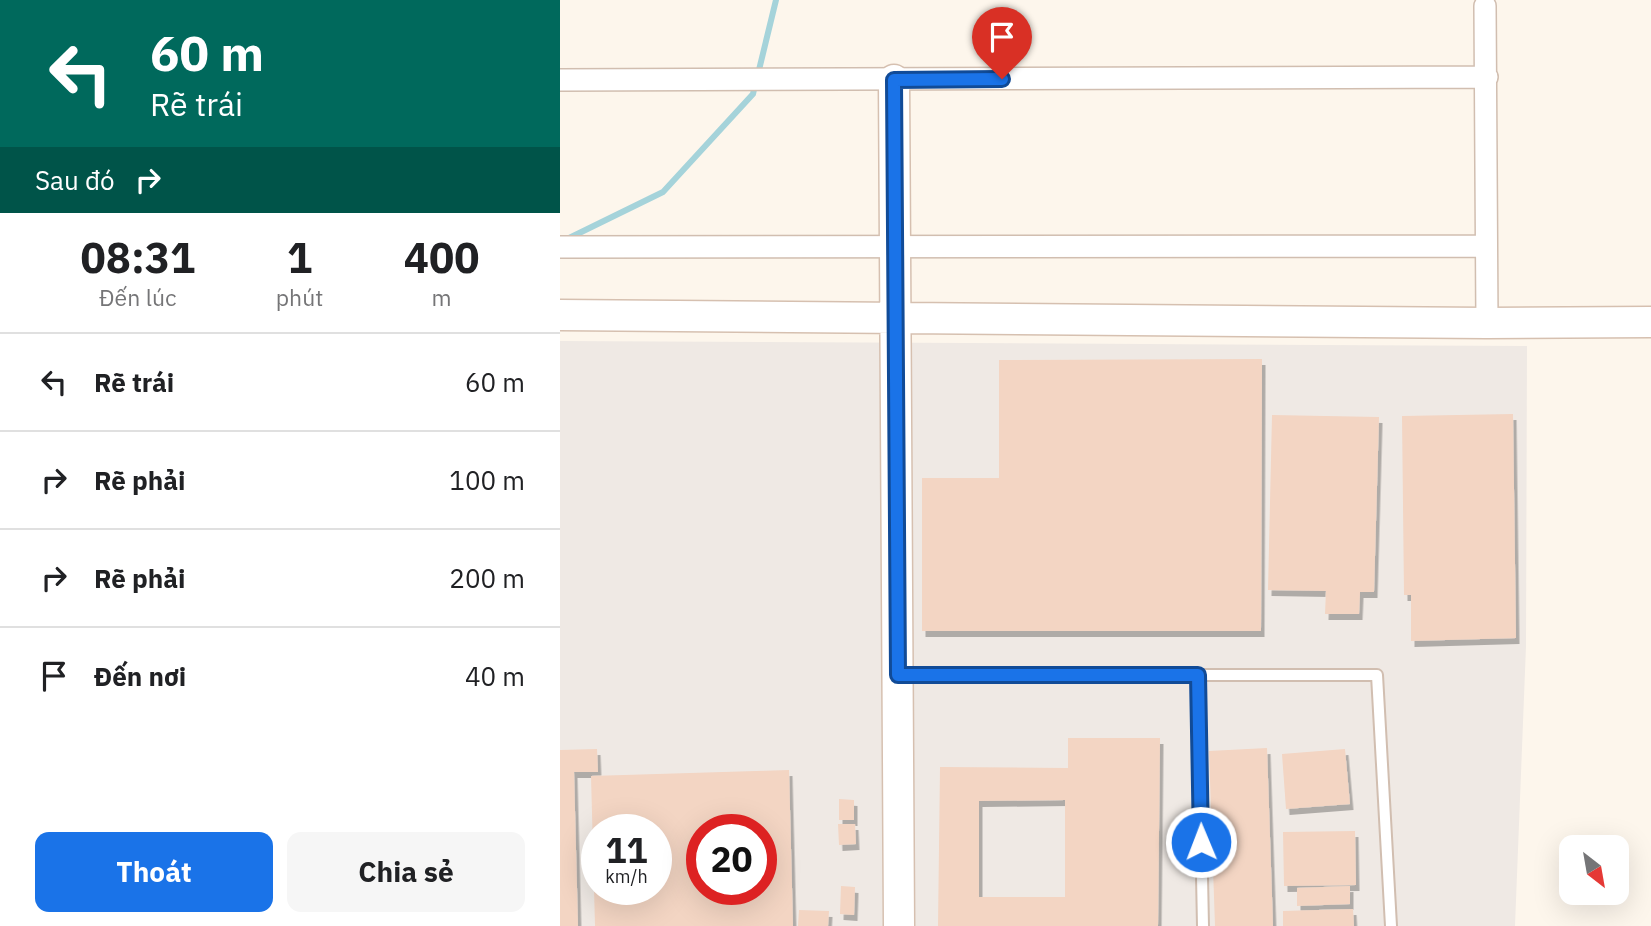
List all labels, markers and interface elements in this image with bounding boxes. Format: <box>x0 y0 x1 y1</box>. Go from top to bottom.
pin <box>972 7 1032 79</box>
icon: arrive <box>983 18 1021 56</box>
text: 60 m <box>150 21 264 84</box>
icon: left <box>35 28 126 119</box>
text: Rẽ trái <box>150 83 243 125</box>
icon: right <box>129 161 167 199</box>
text: Sau đó <box>35 163 115 197</box>
text: 08:31 <box>81 230 195 285</box>
text: 1 <box>287 230 312 285</box>
text: 400 <box>404 230 479 285</box>
text: Đến lúc <box>99 282 177 312</box>
text: phút <box>276 282 323 312</box>
text: m <box>432 282 452 312</box>
icon: left <box>35 363 73 401</box>
text: Rẽ trái <box>94 365 174 399</box>
text: 60 m <box>465 365 525 399</box>
icon: right <box>35 461 73 499</box>
text: Rẽ phải <box>94 463 185 497</box>
text: 100 m <box>449 463 525 497</box>
icon: right <box>35 559 73 597</box>
text: Rẽ phải <box>94 561 185 595</box>
text: 200 m <box>449 561 525 595</box>
icon: arrive <box>35 657 73 695</box>
text: Đến nơi <box>94 659 186 693</box>
text: 40 m <box>465 659 525 693</box>
position arrow <box>1164 805 1238 879</box>
speed limit sign: 20 <box>686 814 777 905</box>
text: 11 <box>605 827 648 873</box>
button: Thoát <box>35 832 273 912</box>
button: Chia sẻ <box>287 832 525 912</box>
north arrow <box>1559 835 1629 905</box>
map controls <box>1559 835 1629 905</box>
text: km/h <box>605 865 648 888</box>

